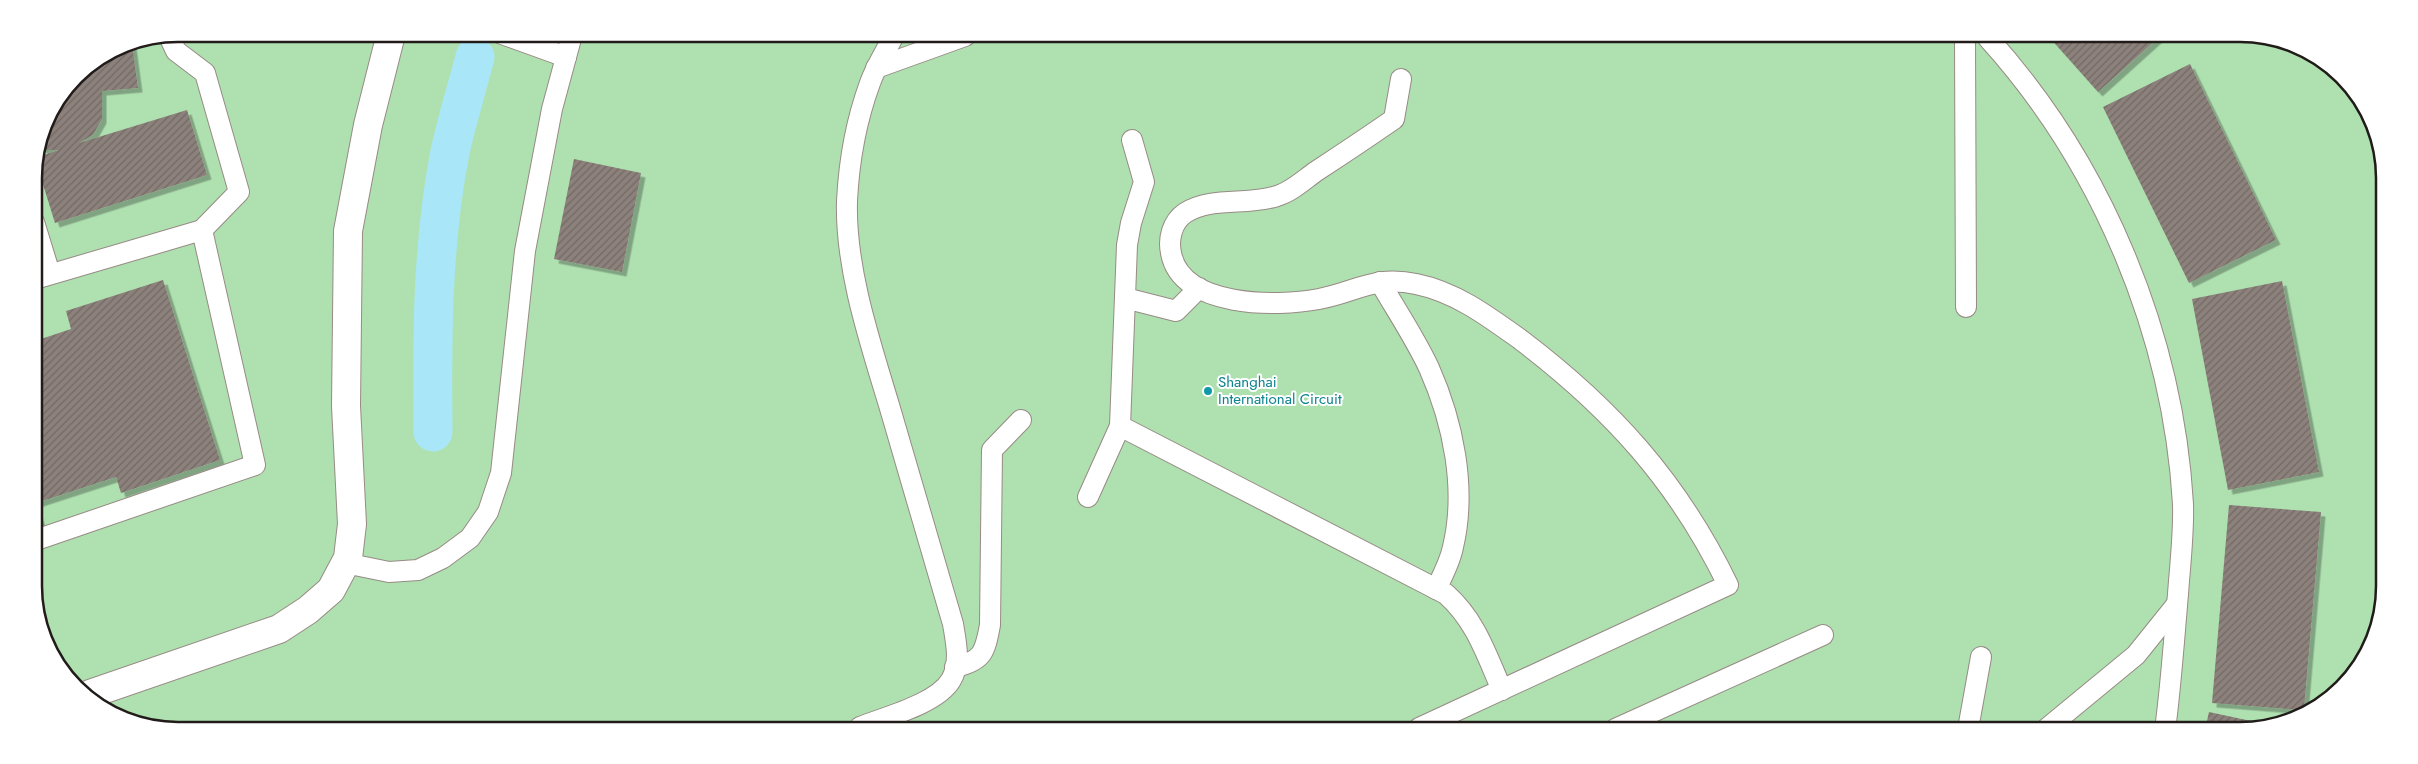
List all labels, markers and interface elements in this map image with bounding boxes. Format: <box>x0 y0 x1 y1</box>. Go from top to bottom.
place label: Shanghai International Circuit <box>1218 371 1342 410</box>
marker: Shanghai International Circuit <box>1202 385 1214 397</box>

